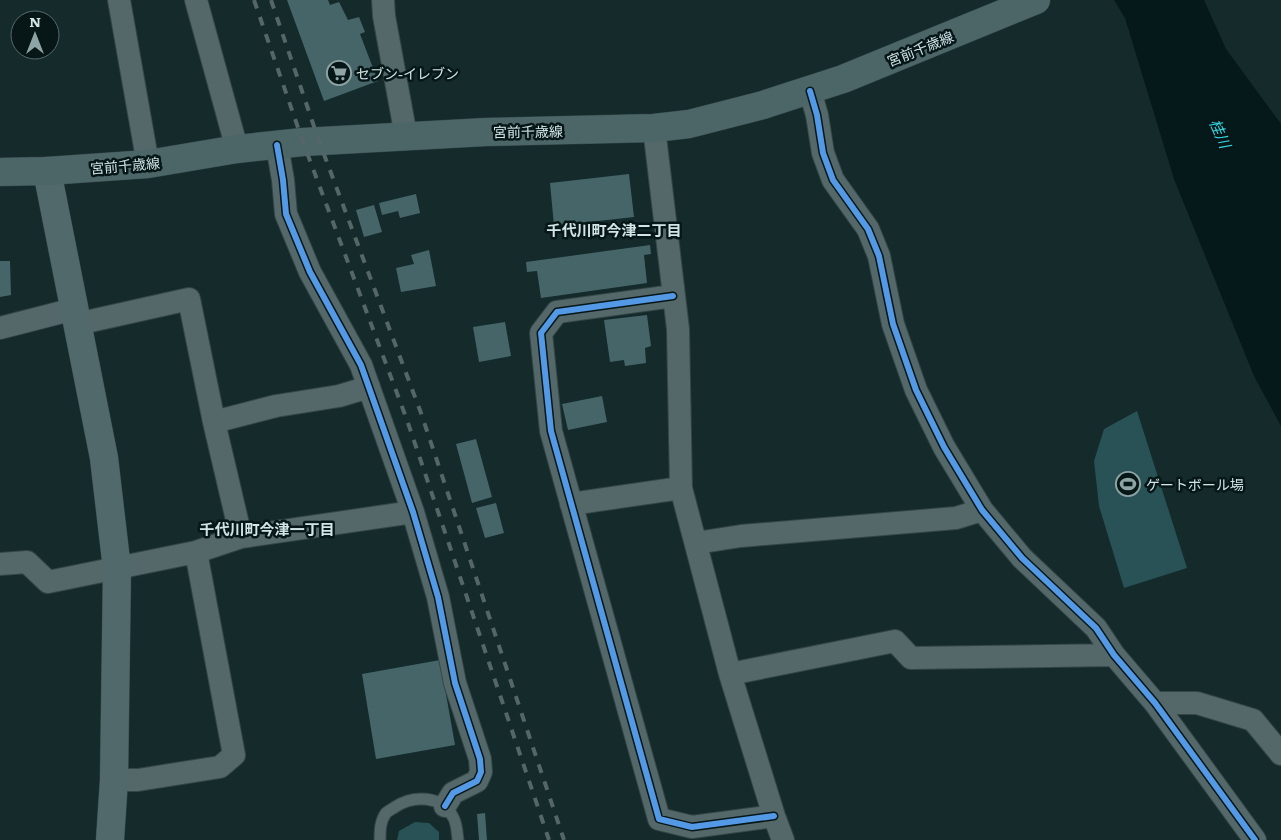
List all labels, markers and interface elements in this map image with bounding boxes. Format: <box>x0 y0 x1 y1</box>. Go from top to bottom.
north arrow <box>10 10 60 60</box>
text: N <box>29 11 41 31</box>
street label: 宮前千歳線 <box>884 26 956 70</box>
supermarket icon: セブン-イレブン <box>326 60 352 86</box>
place label: セブン-イレブン <box>356 63 459 83</box>
water label: 桂川 <box>1204 115 1238 153</box>
street label: 宮前千歳線 <box>493 120 563 142</box>
street label: 宮前千歳線 <box>89 152 161 178</box>
district label: 千代川町今津二丁目 <box>546 218 682 241</box>
sports icon: ゲートボール場 <box>1115 471 1141 497</box>
place label: ゲートボール場 <box>1146 474 1244 494</box>
district label: 千代川町今津一丁目 <box>199 517 335 540</box>

